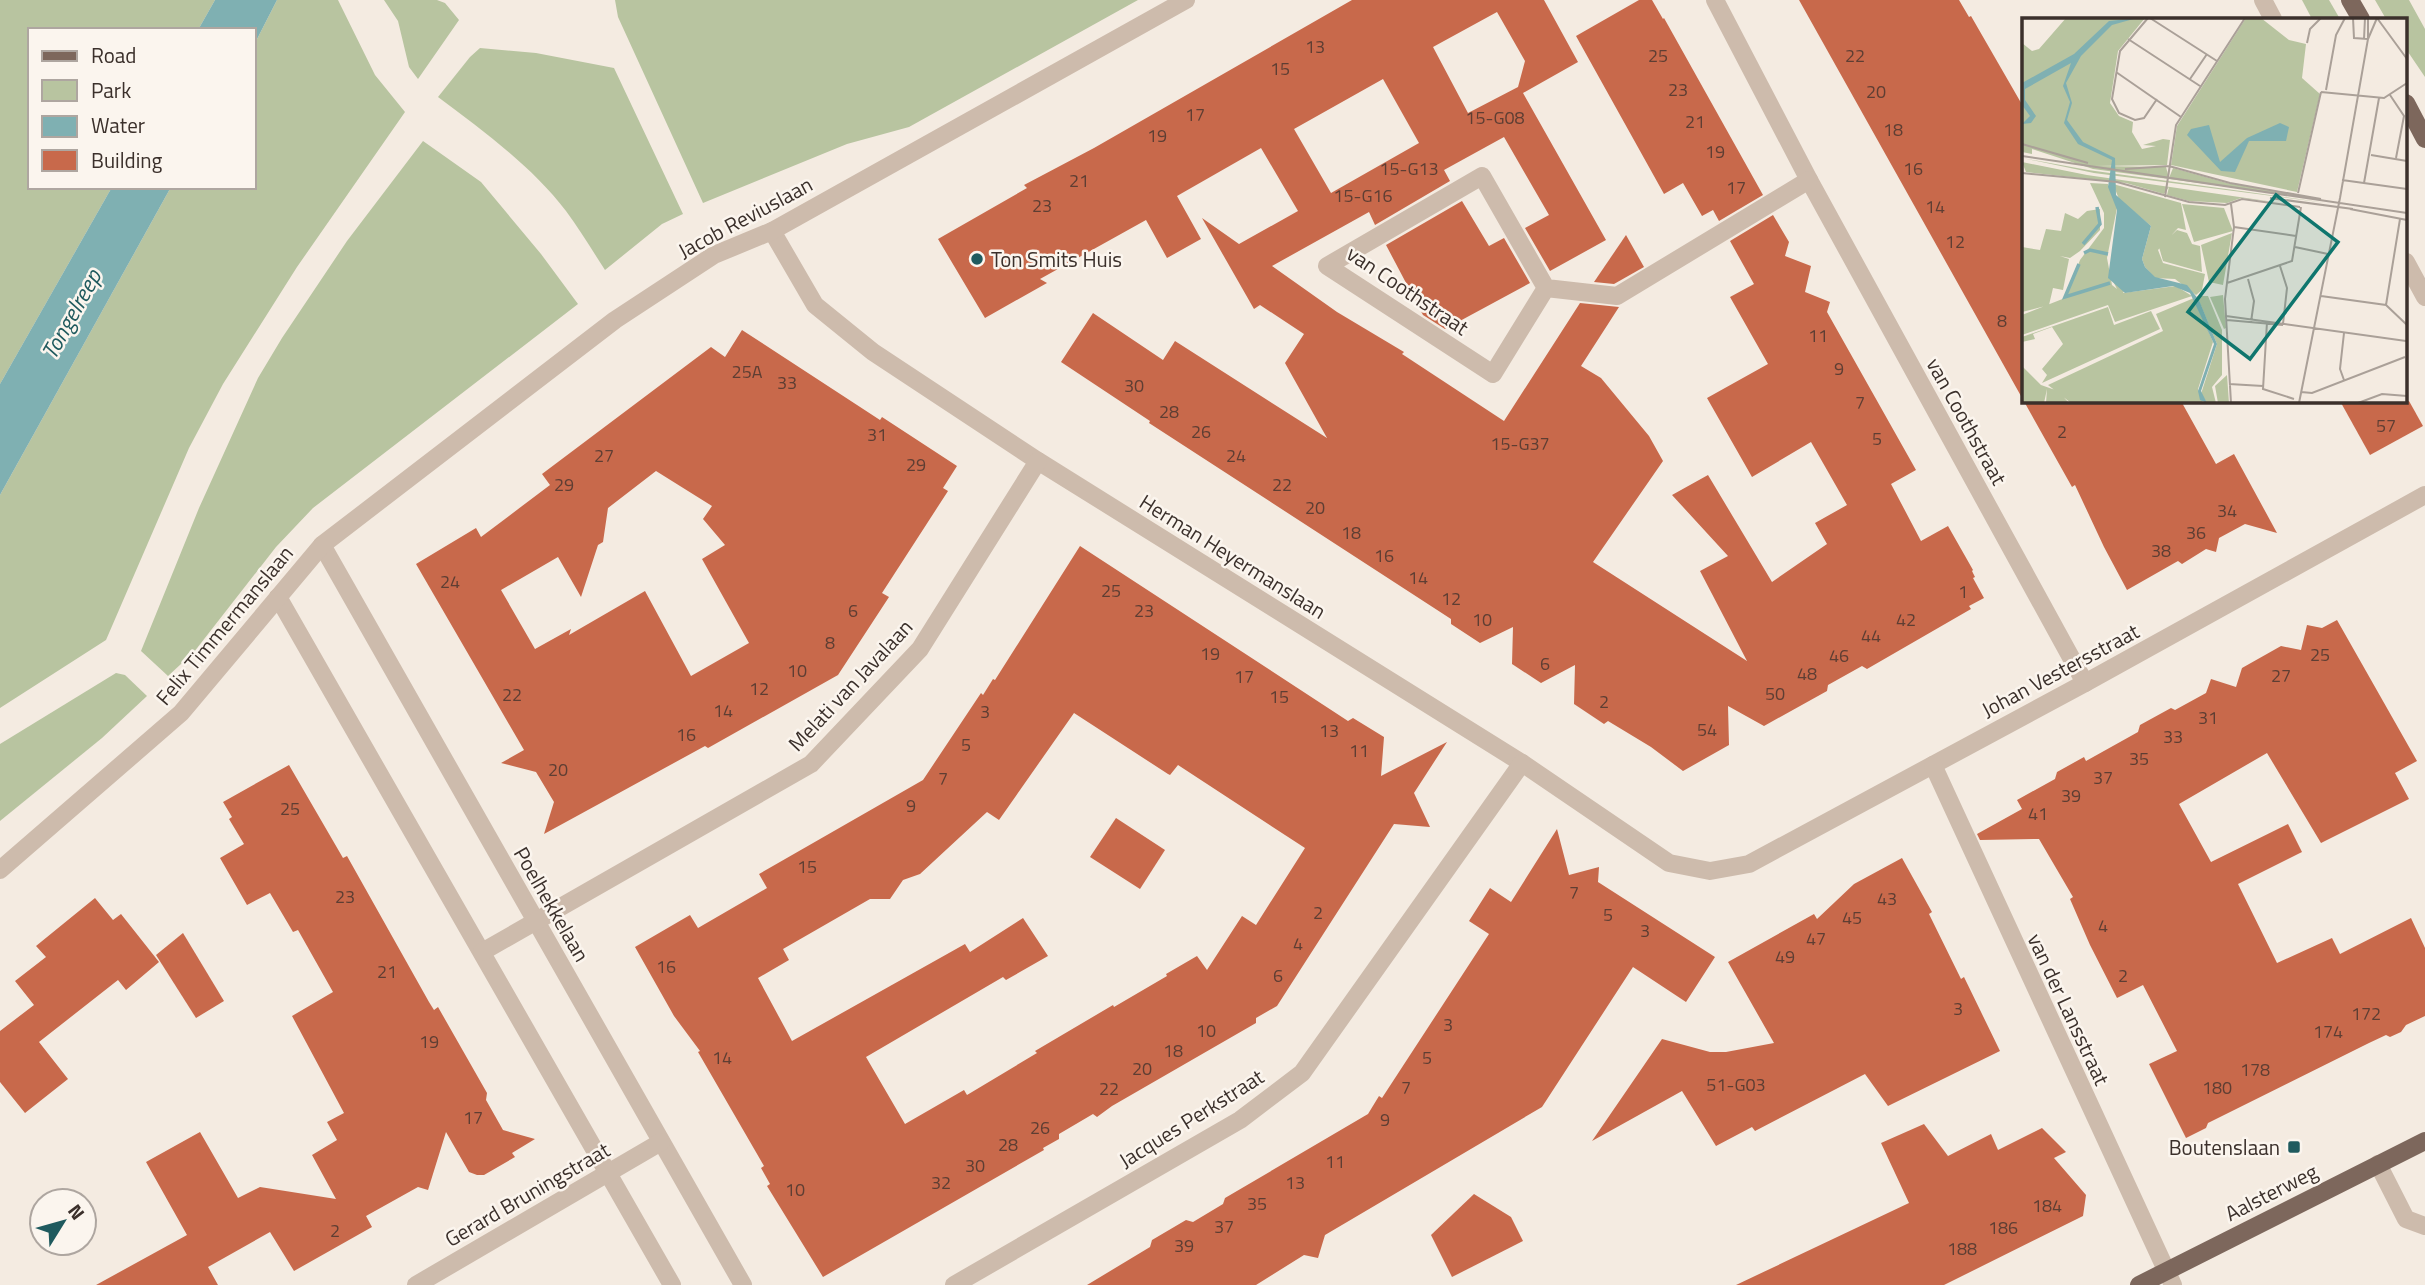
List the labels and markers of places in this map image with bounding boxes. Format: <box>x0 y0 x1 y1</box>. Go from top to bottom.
place label: Ton Smits Huis <box>991 243 1122 275</box>
marker: Ton Smits Huis <box>969 251 985 267</box>
place label: Boutenslaan <box>2169 1131 2280 1163</box>
marker: Boutenslaan <box>2286 1139 2302 1155</box>

